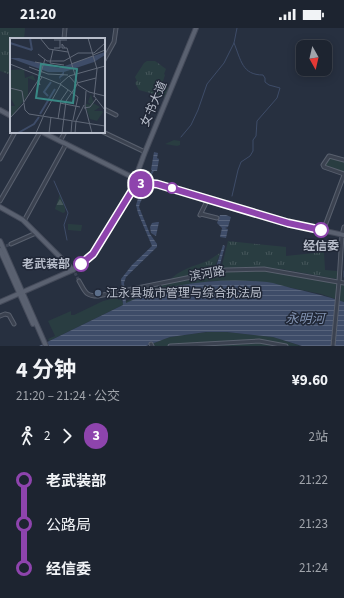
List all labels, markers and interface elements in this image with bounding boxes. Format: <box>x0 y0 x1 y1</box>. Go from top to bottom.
text: 21:20 <box>20 4 56 25</box>
inset map <box>10 38 105 133</box>
north arrow <box>296 40 332 76</box>
map controls <box>296 40 332 76</box>
street label: 女书大道 <box>137 79 171 129</box>
line badge: 3 <box>128 171 154 197</box>
text: 3 <box>137 174 145 194</box>
unlabelled marker <box>166 182 178 194</box>
marker: 经信委 <box>313 222 329 238</box>
place label: 经信委 <box>303 238 339 255</box>
place label: 老武装部 <box>22 256 70 273</box>
marker: 老武装部 <box>73 256 89 272</box>
street label: 滨河路 <box>188 263 226 285</box>
place label: 江永县城市管理与综合执法局 <box>106 285 262 302</box>
marker: 江永县城市管理与综合执法局 <box>93 288 103 298</box>
water label: 永明河 <box>285 310 327 328</box>
text: 4 分钟 <box>16 354 76 386</box>
text: ¥9.60 <box>292 370 328 391</box>
text: 21:20 – 21:24 · 公交 <box>16 387 120 405</box>
icon: walk <box>16 425 38 447</box>
icon: forward <box>56 425 78 447</box>
text: 3 <box>92 426 100 446</box>
text: 2 <box>44 427 50 445</box>
text: 2站 <box>309 428 328 446</box>
text: 老武装部 <box>46 471 106 492</box>
text: 21:22 <box>299 471 328 489</box>
text: 公路局 <box>46 515 91 536</box>
text: 21:23 <box>299 515 328 533</box>
text: 经信委 <box>46 559 91 580</box>
text: 21:24 <box>299 559 328 577</box>

